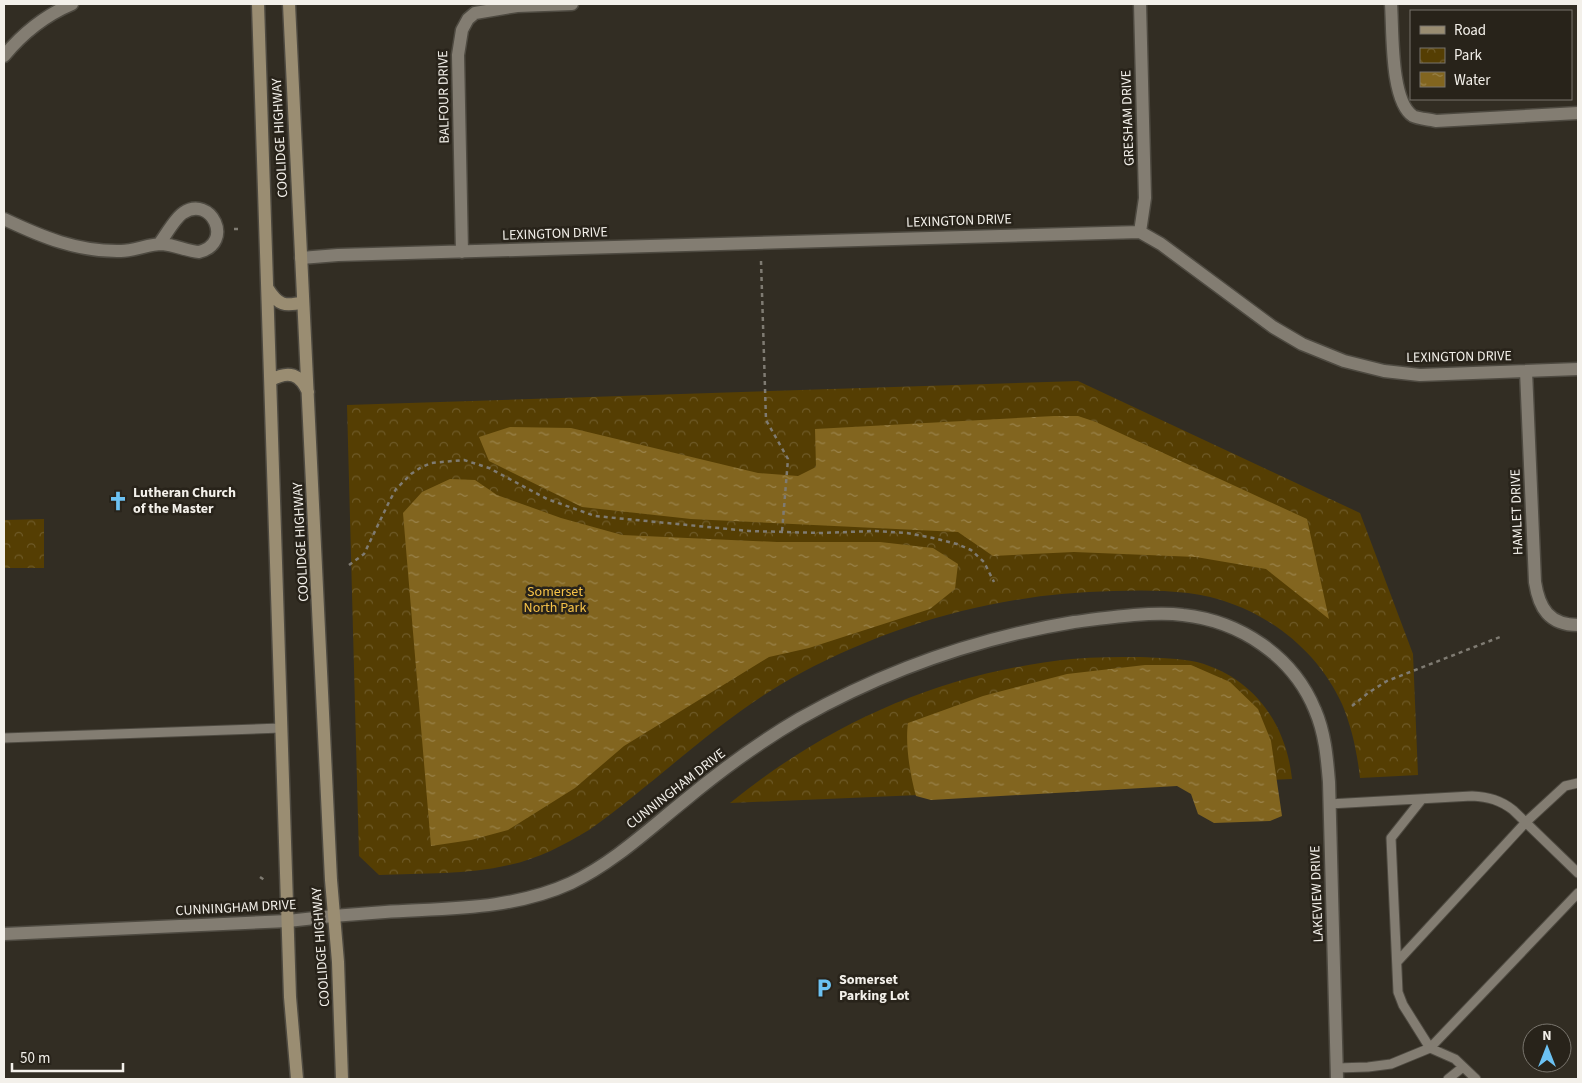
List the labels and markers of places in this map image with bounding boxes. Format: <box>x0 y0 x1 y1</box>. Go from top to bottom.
place label: Lutheran Church of the Master <box>133 483 236 519</box>
church icon: Lutheran Church of the Master <box>107 490 129 512</box>
place label: Somerset Parking Lot <box>839 970 910 1006</box>
parking icon: Somerset Parking Lot <box>813 977 835 999</box>

